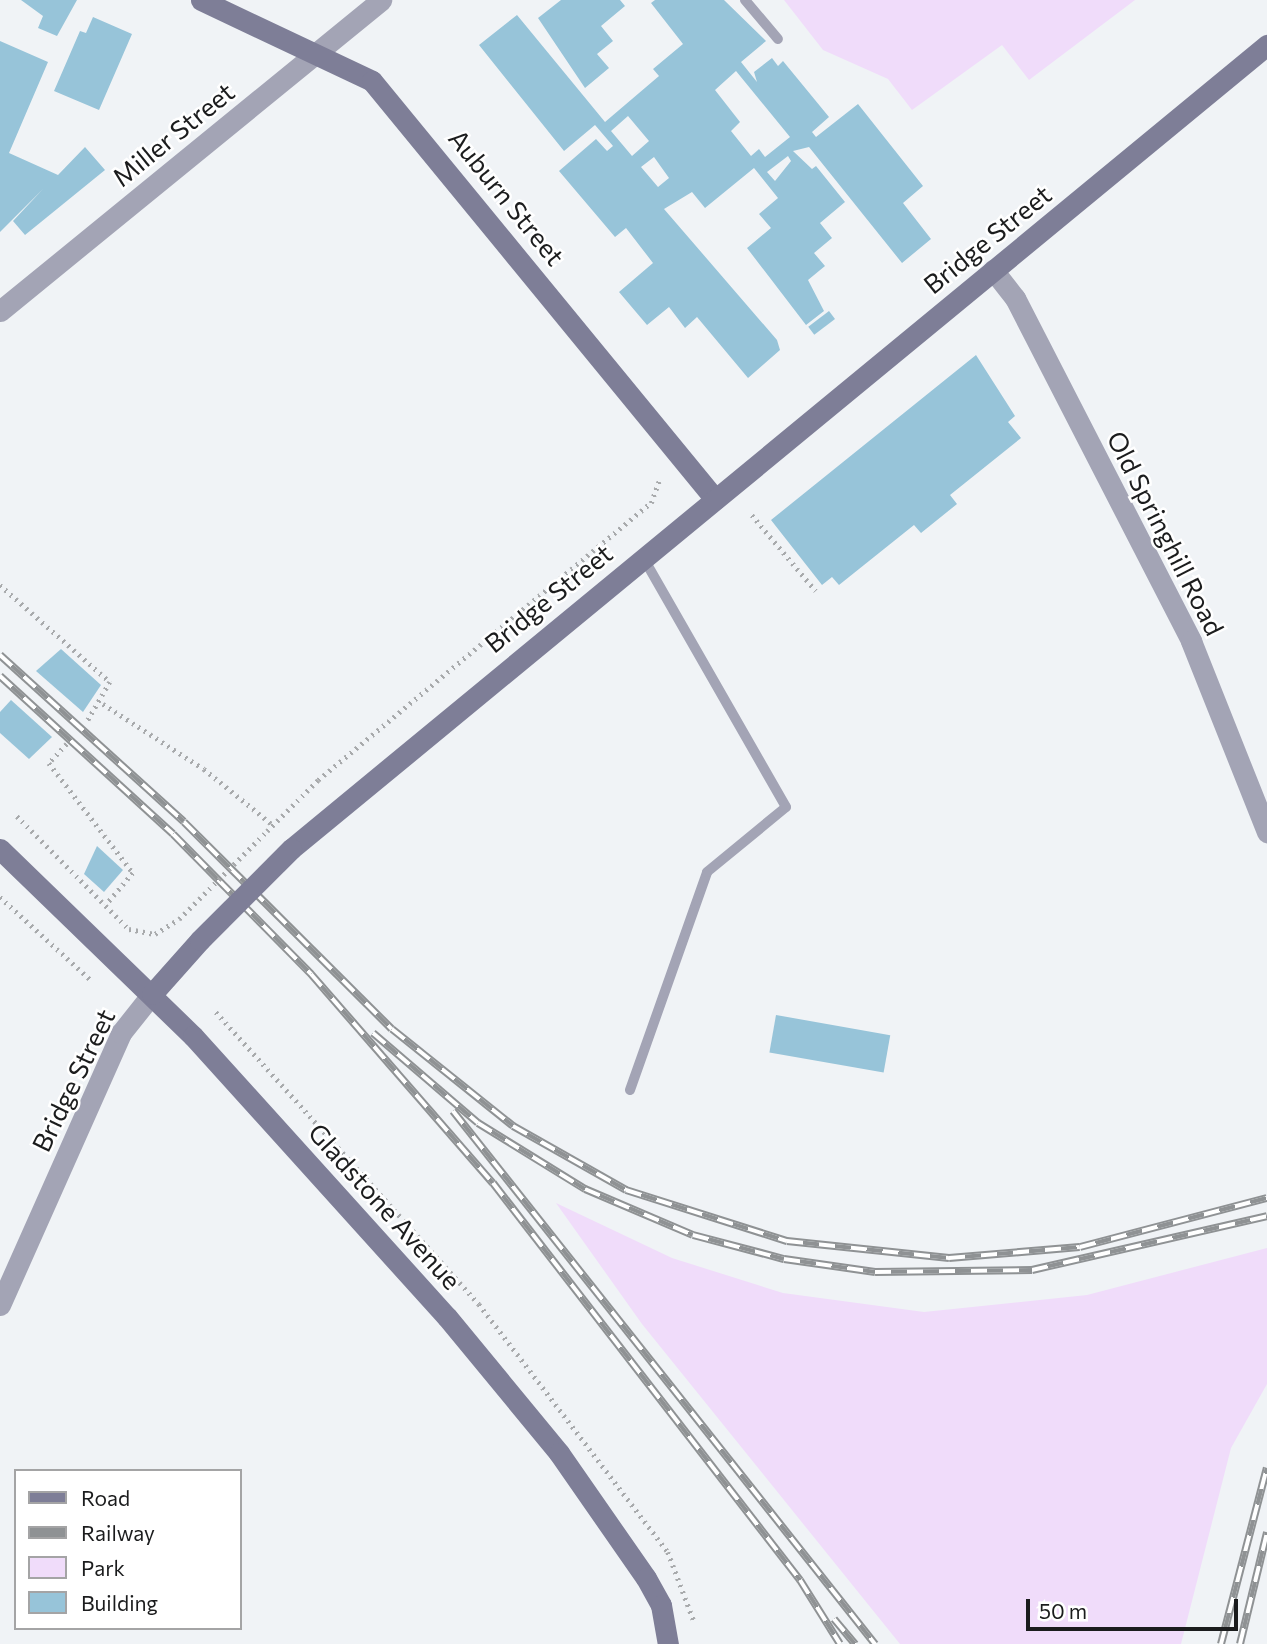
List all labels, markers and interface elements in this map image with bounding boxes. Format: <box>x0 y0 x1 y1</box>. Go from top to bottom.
street label: Miller Street <box>106 76 240 192</box>
street label: Auburn Street <box>443 123 571 271</box>
street label: Bridge Street <box>917 178 1057 300</box>
street label: Old Springhill Road <box>1101 426 1231 640</box>
street label: Bridge Street <box>478 537 618 659</box>
street label: Bridge Street <box>25 1004 121 1156</box>
street label: Gladstone Avenue <box>302 1117 468 1295</box>
legend <box>14 1469 242 1630</box>
text: Road <box>81 1485 130 1510</box>
text: Railway <box>81 1520 155 1545</box>
text: Park <box>81 1555 125 1580</box>
scale bar <box>1029 1584 1241 1628</box>
text: Building <box>81 1590 158 1615</box>
text: 50 m <box>1039 1598 1087 1623</box>

